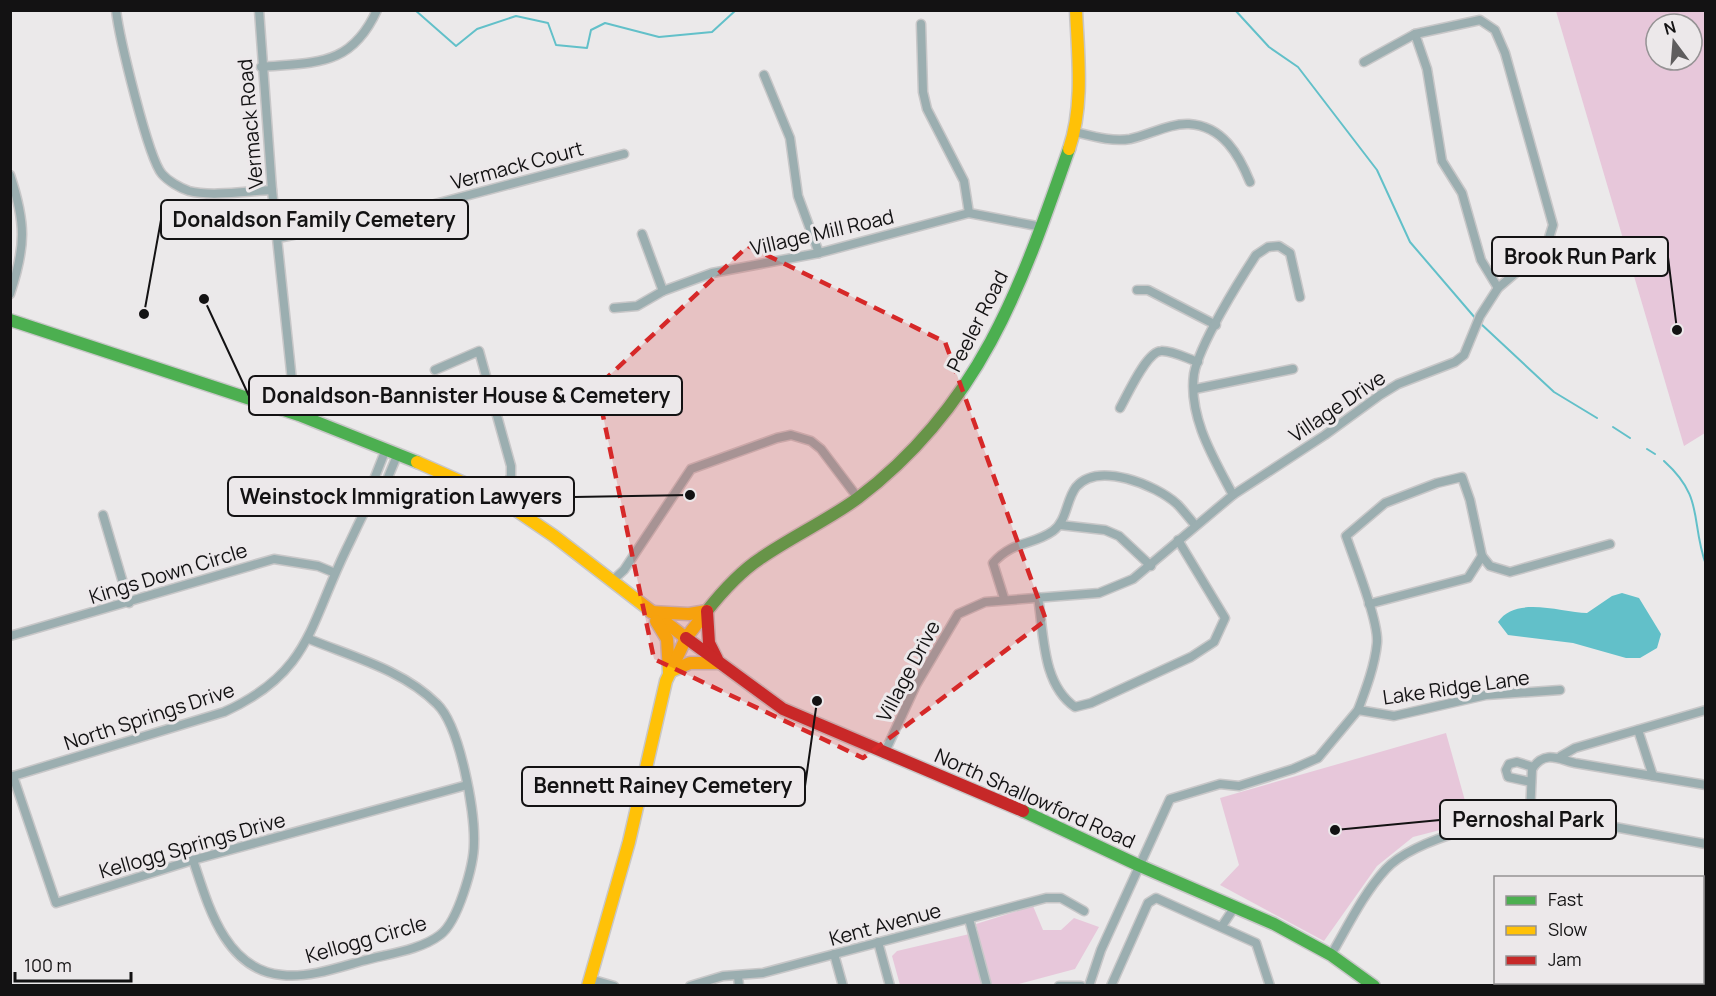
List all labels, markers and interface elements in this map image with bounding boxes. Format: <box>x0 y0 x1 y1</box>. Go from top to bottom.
north arrow <box>1644 12 1704 72</box>
text: N <box>1661 15 1678 40</box>
street label: Vermack Road <box>231 58 269 190</box>
street label: Vermack Court <box>448 134 586 196</box>
callout: Donaldson Family Cemetery <box>161 200 468 239</box>
street label: Village Mill Road <box>748 202 896 262</box>
text: Donaldson Family Cemetery <box>173 205 456 233</box>
callout: Brook Run Park <box>1492 237 1668 276</box>
text: Brook Run Park <box>1504 242 1657 270</box>
street label: Peeler Road <box>940 266 1014 376</box>
street label: Village Drive <box>1283 364 1391 448</box>
callout: Donaldson-Bannister House & Cemetery <box>249 376 682 415</box>
text: Donaldson-Bannister House & Cemetery <box>262 381 671 409</box>
callout: Weinstock Immigration Lawyers <box>228 477 574 516</box>
text: Weinstock Immigration Lawyers <box>240 482 562 510</box>
street label: Kings Down Circle <box>86 536 250 610</box>
street label: Village Drive <box>870 616 946 726</box>
street label: Lake Ridge Lane <box>1381 663 1531 711</box>
street label: North Springs Drive <box>60 676 238 756</box>
street label: North Shallowford Road <box>930 742 1140 854</box>
callout: Bennett Rainey Cemetery <box>522 767 805 806</box>
text: Bennett Rainey Cemetery <box>534 771 793 799</box>
callout: Pernoshal Park <box>1440 800 1616 839</box>
street label: Kellogg Springs Drive <box>96 805 288 885</box>
text: Pernoshal Park <box>1452 805 1604 833</box>
legend <box>1494 876 1704 984</box>
text: Fast <box>1548 887 1583 911</box>
street label: Kent Avenue <box>826 896 944 952</box>
street label: Kellogg Circle <box>302 909 430 969</box>
text: Slow <box>1548 917 1588 941</box>
scale bar <box>15 945 130 983</box>
text: Jam <box>1548 947 1582 971</box>
text: 100 m <box>24 953 72 977</box>

